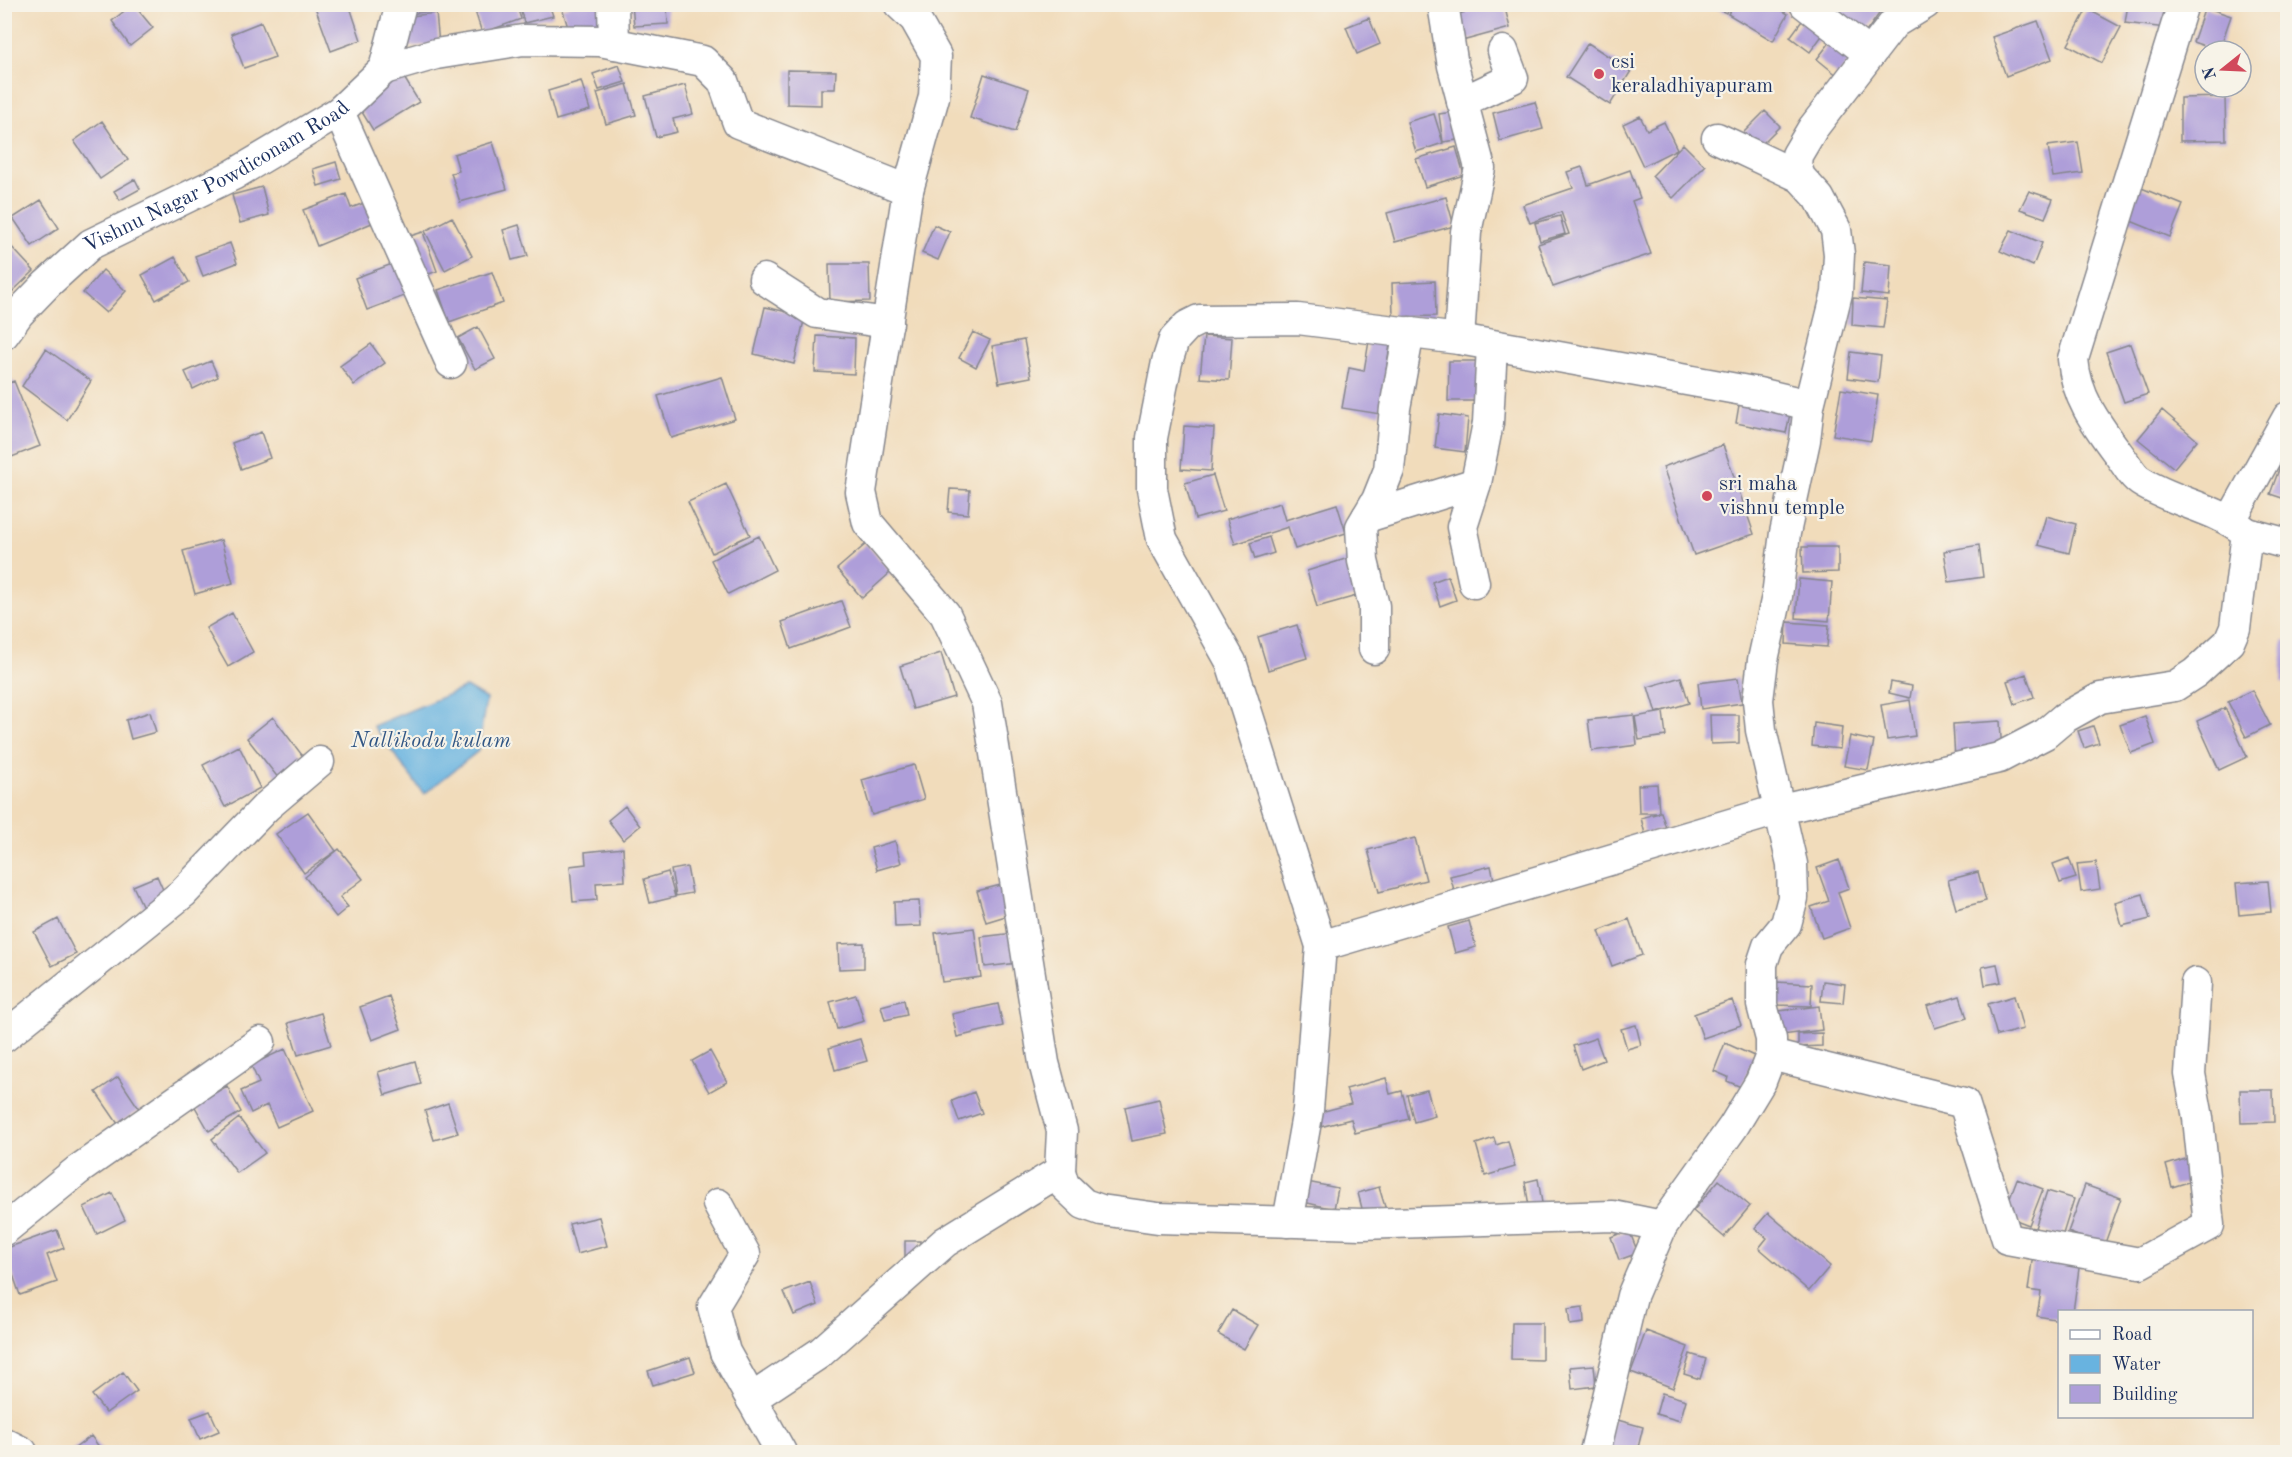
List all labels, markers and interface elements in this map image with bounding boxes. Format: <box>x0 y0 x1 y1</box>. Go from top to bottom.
north arrow <box>2193 39 2253 99</box>
place label: csi keraladhiyapuram <box>1611 52 1773 97</box>
text: N <box>2201 64 2220 81</box>
marker: csi keraladhiyapuram <box>1592 67 1606 81</box>
street label: Vishnu Nagar Powdiconam Road <box>80 97 354 256</box>
place label: sri maha vishnu temple <box>1719 474 1845 519</box>
marker: sri maha vishnu temple <box>1700 489 1714 503</box>
water label: Nallikodu kulam <box>350 730 511 752</box>
legend <box>2058 1310 2253 1418</box>
text: Road <box>2112 1326 2152 1344</box>
text: Water <box>2112 1356 2161 1374</box>
text: Building <box>2112 1386 2178 1404</box>

